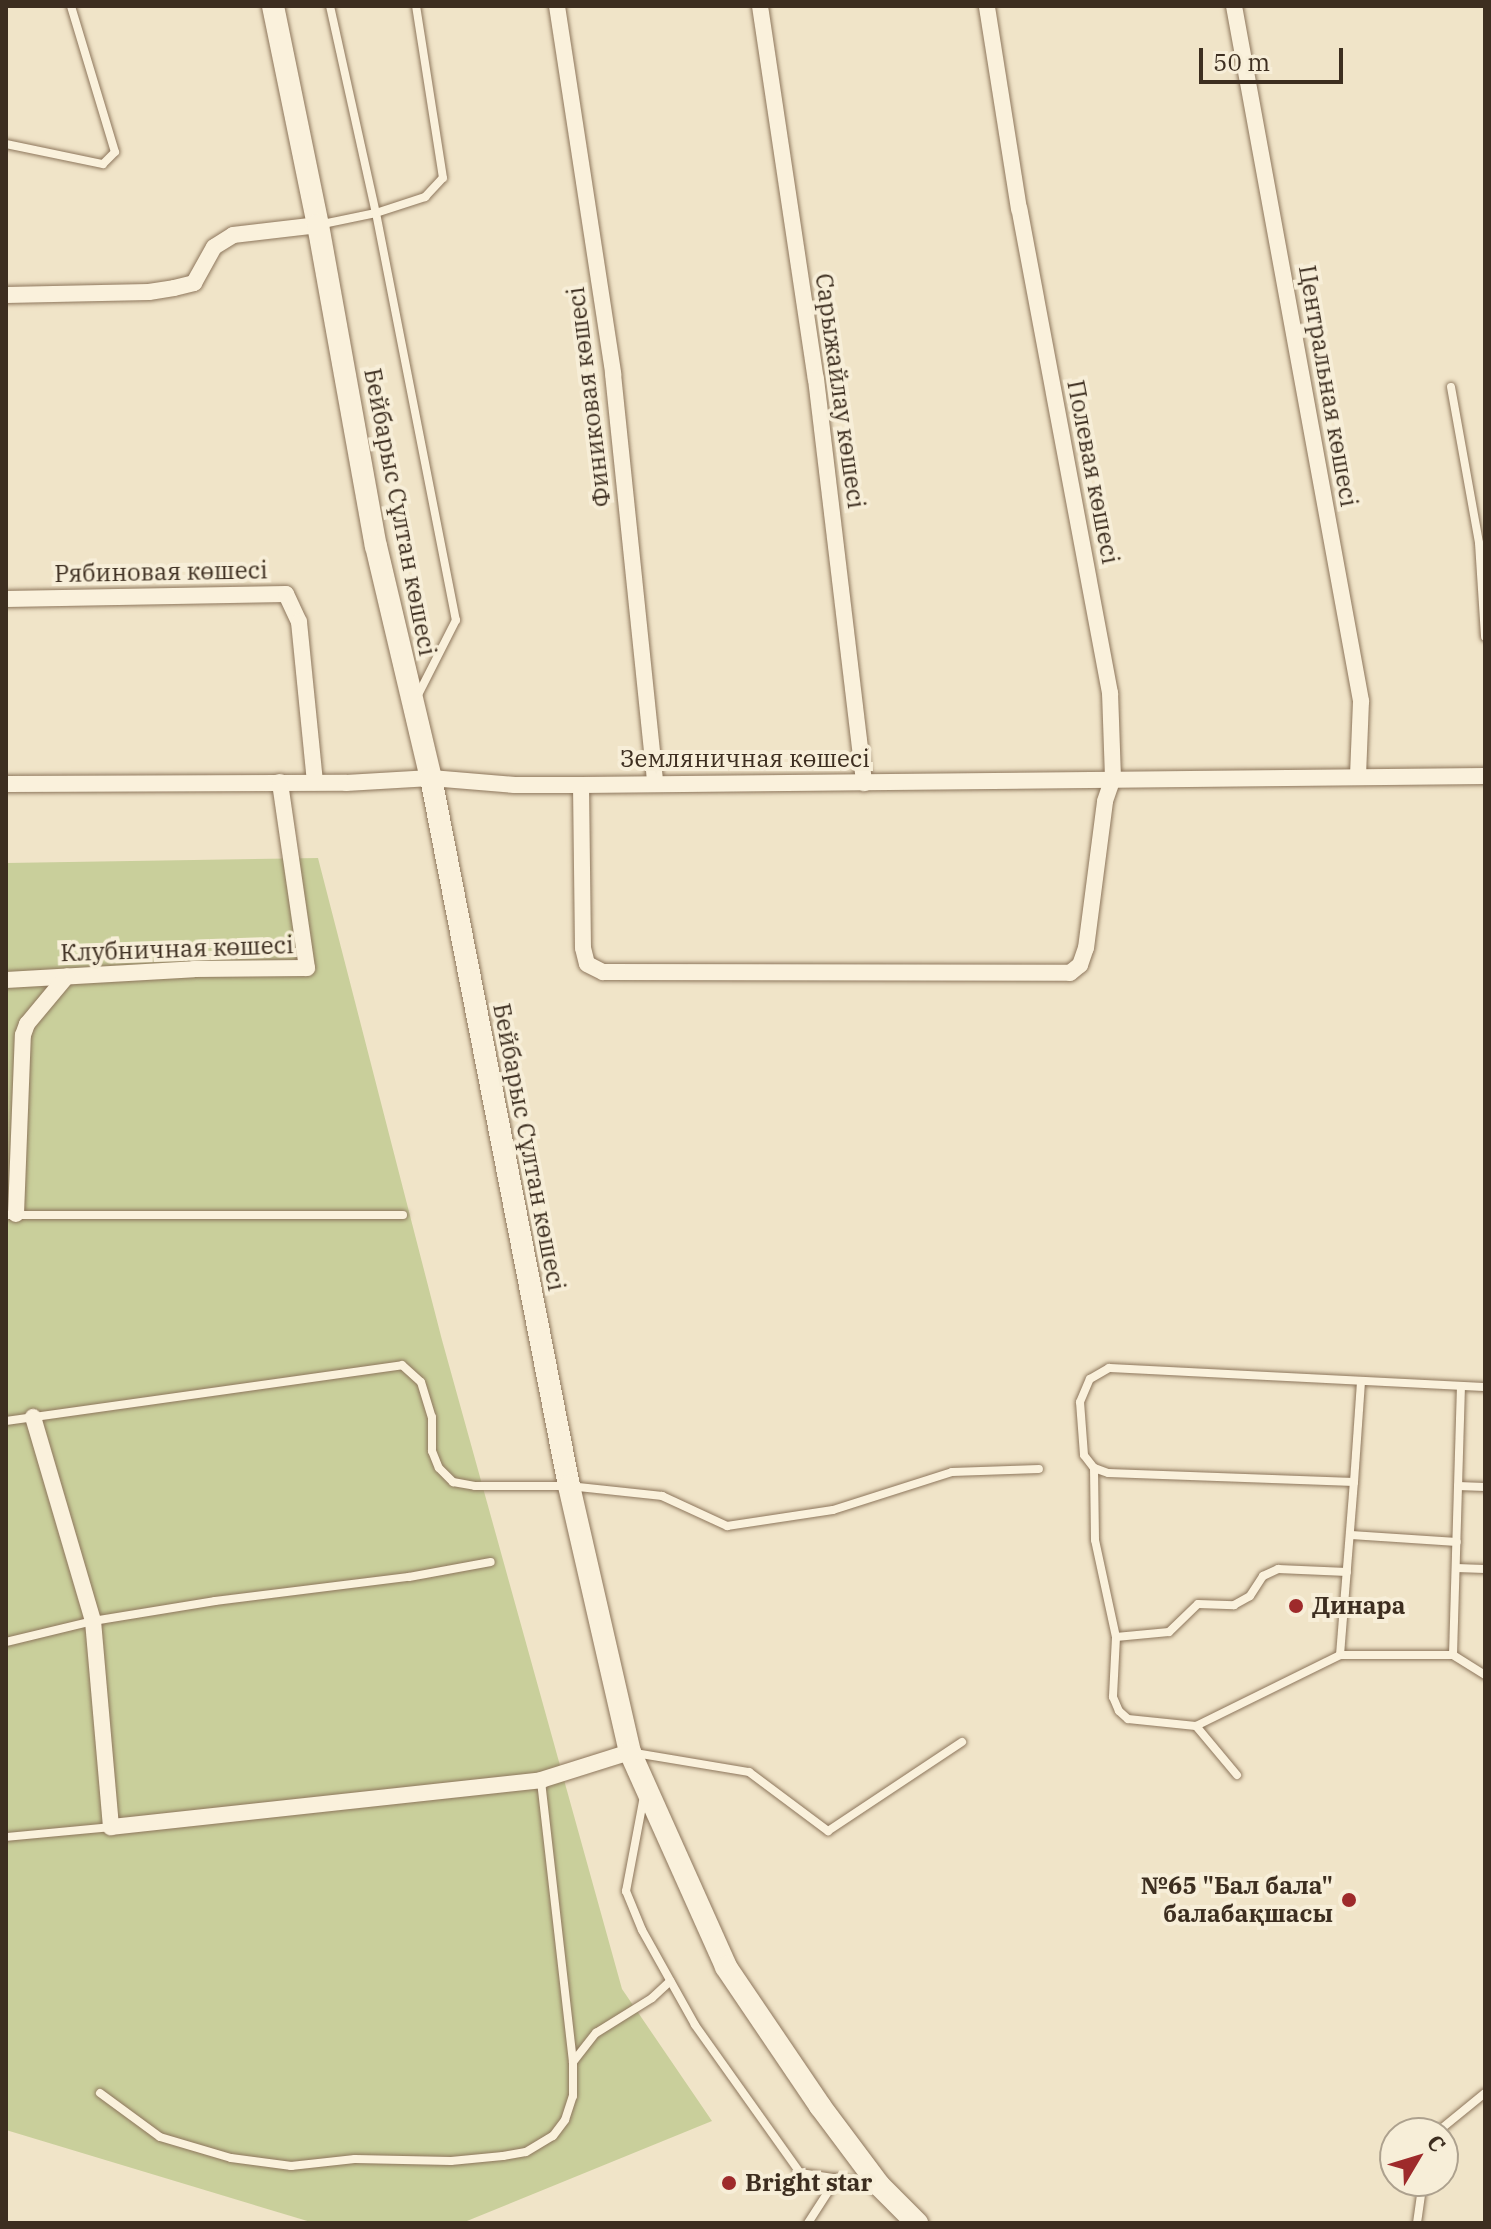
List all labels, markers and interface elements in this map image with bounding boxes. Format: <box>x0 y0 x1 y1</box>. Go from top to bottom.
scale bar <box>1203 32 1347 82</box>
text: 50 m <box>1213 46 1270 78</box>
street label: Центральная көшесі <box>1293 263 1363 509</box>
street label: Сарыжайлау көшесі <box>809 272 871 510</box>
street label: Финиковая көшесі <box>561 285 617 509</box>
street label: Бейбарыс Сұлтан көшесі <box>358 366 442 658</box>
street label: Полевая көшесі <box>1061 378 1125 566</box>
street label: Рябиновая көшесі <box>54 556 268 588</box>
street label: Земляничная көшесі <box>620 745 870 773</box>
street label: Клубничная көшесі <box>60 931 294 967</box>
street label: Бейбарыс Сұлтан көшесі <box>487 1001 571 1293</box>
place label: Динара <box>1312 1592 1406 1620</box>
marker: Динара <box>1287 1597 1305 1615</box>
place label: №65 "Бал бала" балабақшасы <box>1141 1872 1333 1928</box>
marker: №65 "Бал бала" балабақшасы <box>1340 1891 1358 1909</box>
north arrow <box>1379 2117 1459 2197</box>
text: С <box>1421 2128 1453 2158</box>
place label: Bright star <box>745 2169 872 2197</box>
marker: Bright star <box>720 2174 738 2192</box>

